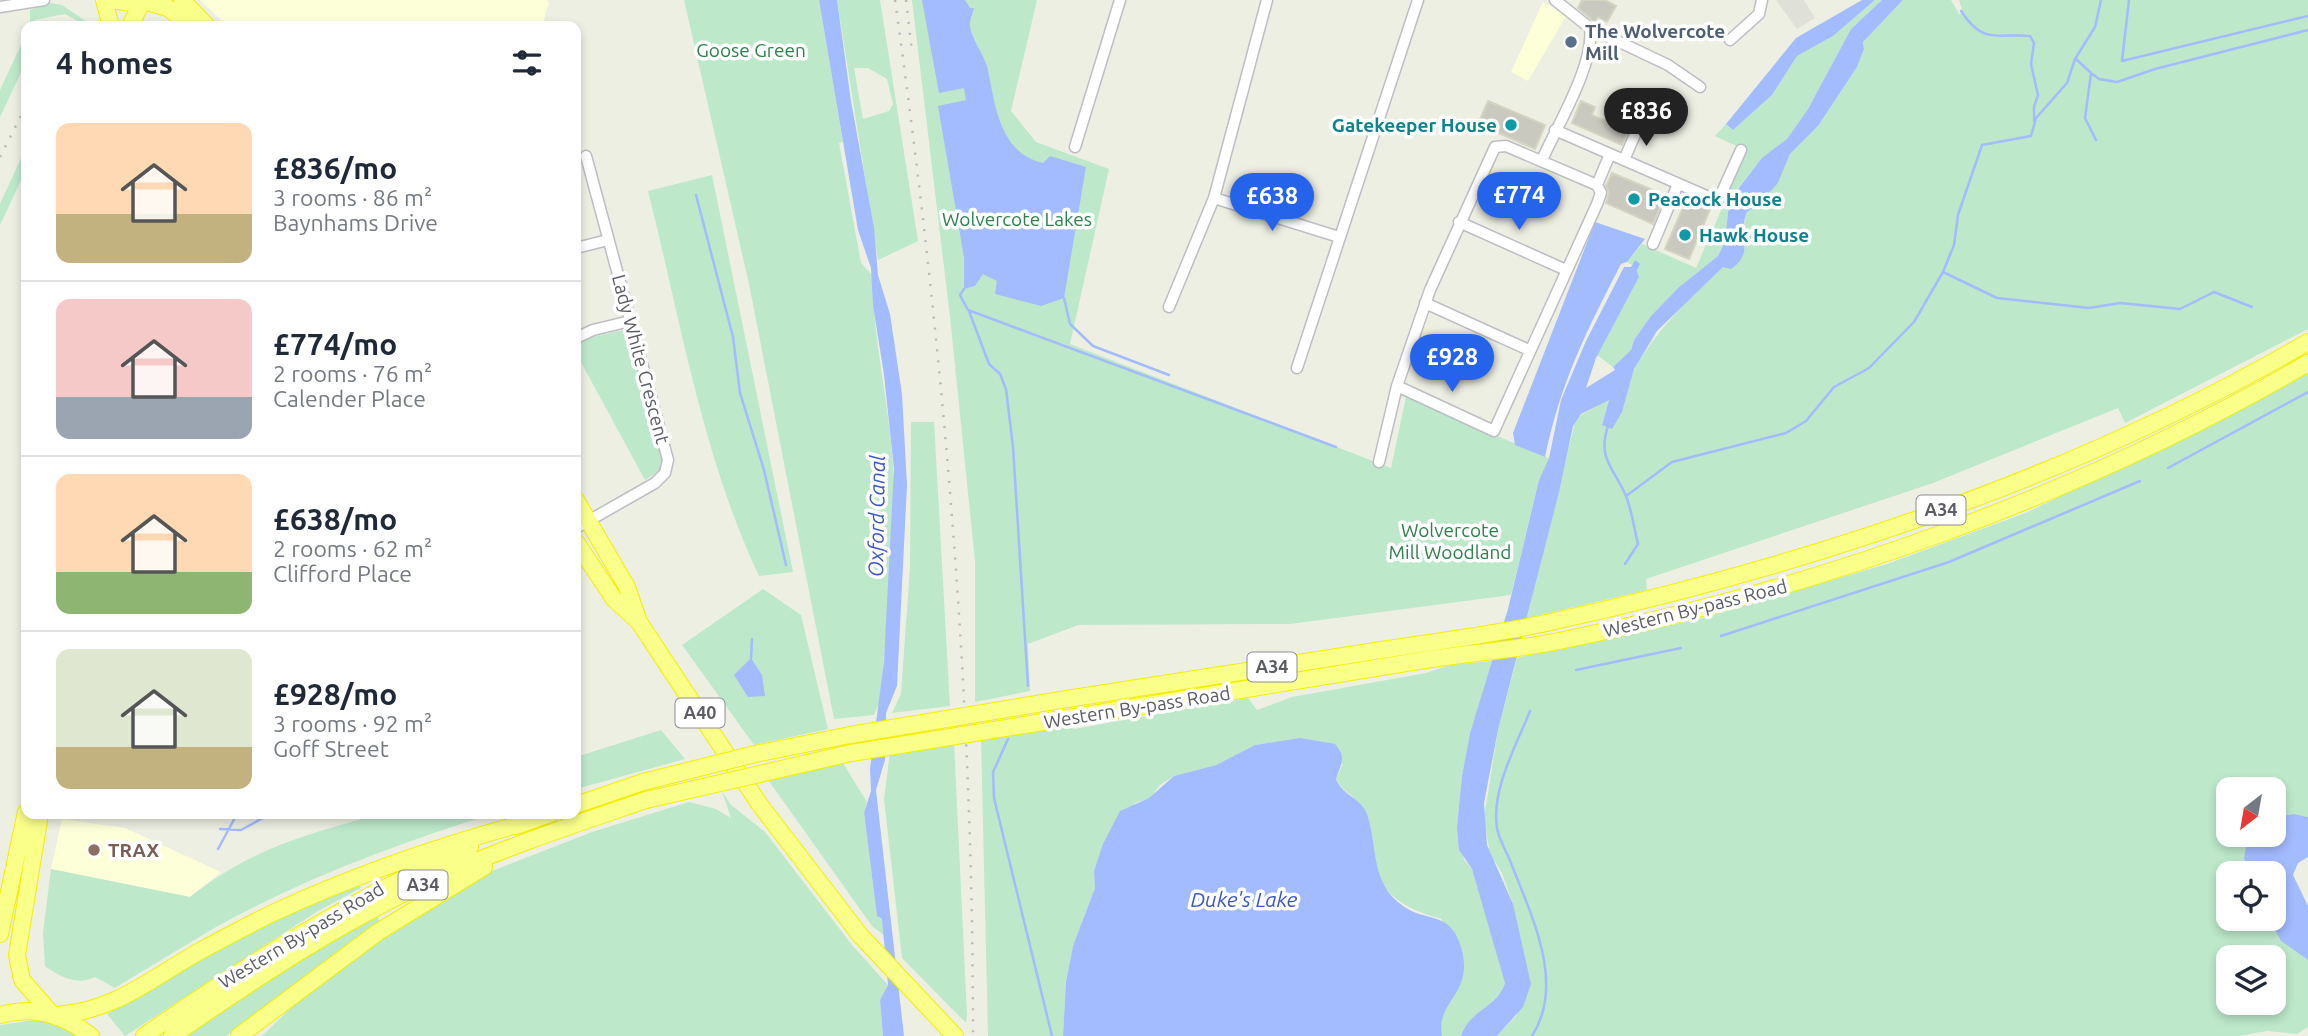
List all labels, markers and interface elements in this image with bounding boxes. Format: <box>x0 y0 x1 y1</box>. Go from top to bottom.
place label: The Wolvercote Mill <box>1585 20 1725 64</box>
marker: The Wolvercote Mill <box>1563 34 1579 50</box>
park label: Goose Green <box>696 39 806 61</box>
icon: filters <box>508 44 546 82</box>
text: 4 homes <box>56 46 173 80</box>
pin: £836 <box>1605 88 1687 148</box>
text: £836 <box>1620 98 1672 123</box>
place label: Gatekeeper House <box>1332 114 1497 136</box>
marker: Gatekeeper House <box>1503 117 1519 133</box>
icon: home <box>112 151 196 235</box>
text: £836/mo <box>273 151 397 185</box>
pin: £774 <box>1478 173 1560 232</box>
pin: £638 <box>1231 174 1313 233</box>
text: £774 <box>1493 182 1545 207</box>
text: £638 <box>1246 183 1298 208</box>
text: 3 rooms · 86 m² <box>273 185 432 210</box>
place label: Peacock House <box>1648 188 1782 210</box>
marker: Peacock House <box>1626 191 1642 207</box>
park label: Wolvercote Lakes <box>942 208 1092 230</box>
text: Baynhams Drive <box>273 210 438 235</box>
place label: Hawk House <box>1699 224 1809 246</box>
marker: Hawk House <box>1677 227 1693 243</box>
street label: Lady White Crescent <box>608 272 674 447</box>
icon: home <box>112 327 196 411</box>
text: £774/mo <box>273 327 397 361</box>
pin: £928 <box>1411 334 1493 394</box>
text: £928 <box>1426 344 1478 369</box>
text: 2 rooms · 76 m² <box>273 361 432 386</box>
text: Calender Place <box>273 386 426 411</box>
water label: Oxford Canal <box>863 455 889 577</box>
road number: A34 <box>1916 496 1966 524</box>
icon: home <box>112 502 196 586</box>
text: £638/mo <box>273 502 397 536</box>
park label: Wolvercote Mill Woodland <box>1389 519 1511 563</box>
text: 2 rooms · 62 m² <box>273 536 432 561</box>
text: Clifford Place <box>273 561 412 586</box>
street label: Western By-pass Road <box>1601 575 1789 641</box>
road number: A34 <box>1248 652 1296 682</box>
icon: home <box>112 677 196 761</box>
text: £928/mo <box>273 677 397 711</box>
street label: Western By-pass Road <box>1042 681 1232 733</box>
road number: A40 <box>676 698 724 728</box>
text: 3 rooms · 92 m² <box>273 711 432 736</box>
text: Goff Street <box>273 736 389 761</box>
north arrow <box>2216 777 2286 847</box>
map controls <box>2216 777 2286 1015</box>
place label: TRAX <box>108 839 159 861</box>
marker: TRAX <box>86 842 102 858</box>
button: locate <box>2216 861 2286 931</box>
road number: A34 <box>398 870 448 900</box>
street label: Western By-pass Road <box>215 877 387 993</box>
water label: Duke's Lake <box>1191 887 1298 911</box>
button: layers <box>2216 945 2286 1015</box>

